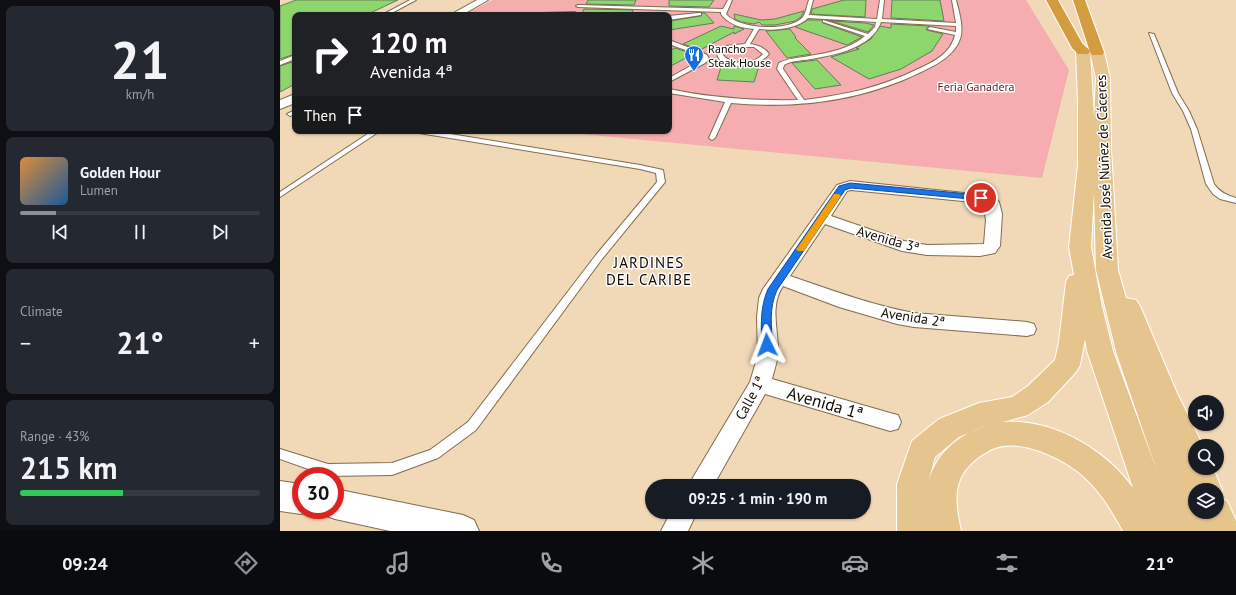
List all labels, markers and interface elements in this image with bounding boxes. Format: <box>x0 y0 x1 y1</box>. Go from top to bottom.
text: 120 m <box>370 24 447 61</box>
text: 21 <box>111 26 169 93</box>
icon: right <box>304 28 356 80</box>
place label: Rancho Steak House <box>708 41 771 70</box>
restaurant icon: Rancho Steak House <box>683 44 705 72</box>
text: Avenida 4ª <box>370 60 452 83</box>
street label: Avenida José Núñez de Cáceres <box>1092 74 1116 260</box>
park label: Feria Ganadera <box>937 79 1015 94</box>
text: km/h <box>126 86 154 103</box>
icon: arrive <box>344 104 366 126</box>
text: Then <box>304 106 336 125</box>
text: Golden Hour <box>80 163 160 182</box>
pin <box>964 181 998 215</box>
text: Lumen <box>80 182 118 199</box>
icon: arrive <box>970 187 992 209</box>
icon: previous <box>49 221 71 243</box>
icon: pause <box>129 221 151 243</box>
icon: next <box>209 221 231 243</box>
street label: Avenida 3ª <box>855 222 921 256</box>
district label: JARDINES DEL CARIBE <box>606 253 692 289</box>
text: Climate <box>20 303 63 320</box>
street label: Avenida 2ª <box>880 303 946 331</box>
text: 21° <box>116 323 164 362</box>
position arrow <box>746 324 788 366</box>
text: − <box>20 329 31 357</box>
text: + <box>249 329 260 357</box>
street label: Calle 1ª <box>731 373 769 423</box>
street label: Avenida 1ª <box>785 382 865 424</box>
map controls <box>1188 395 1224 519</box>
button: sound <box>1188 395 1224 431</box>
text: Range · 43% <box>20 428 89 445</box>
button: search <box>1188 439 1224 475</box>
text: 215 km <box>20 448 118 487</box>
speed limit sign: 30 <box>292 467 344 519</box>
button: layers <box>1188 483 1224 519</box>
text: 09:25 · 1 min · 190 m <box>689 489 827 508</box>
icon: directions <box>232 549 260 577</box>
icon: music <box>384 549 412 577</box>
icon: phone <box>537 549 565 577</box>
icon: climate <box>689 549 717 577</box>
icon: car <box>841 549 869 577</box>
icon: filters <box>993 549 1021 577</box>
text: 09:24 <box>62 552 108 575</box>
text: 21° <box>1146 552 1174 575</box>

